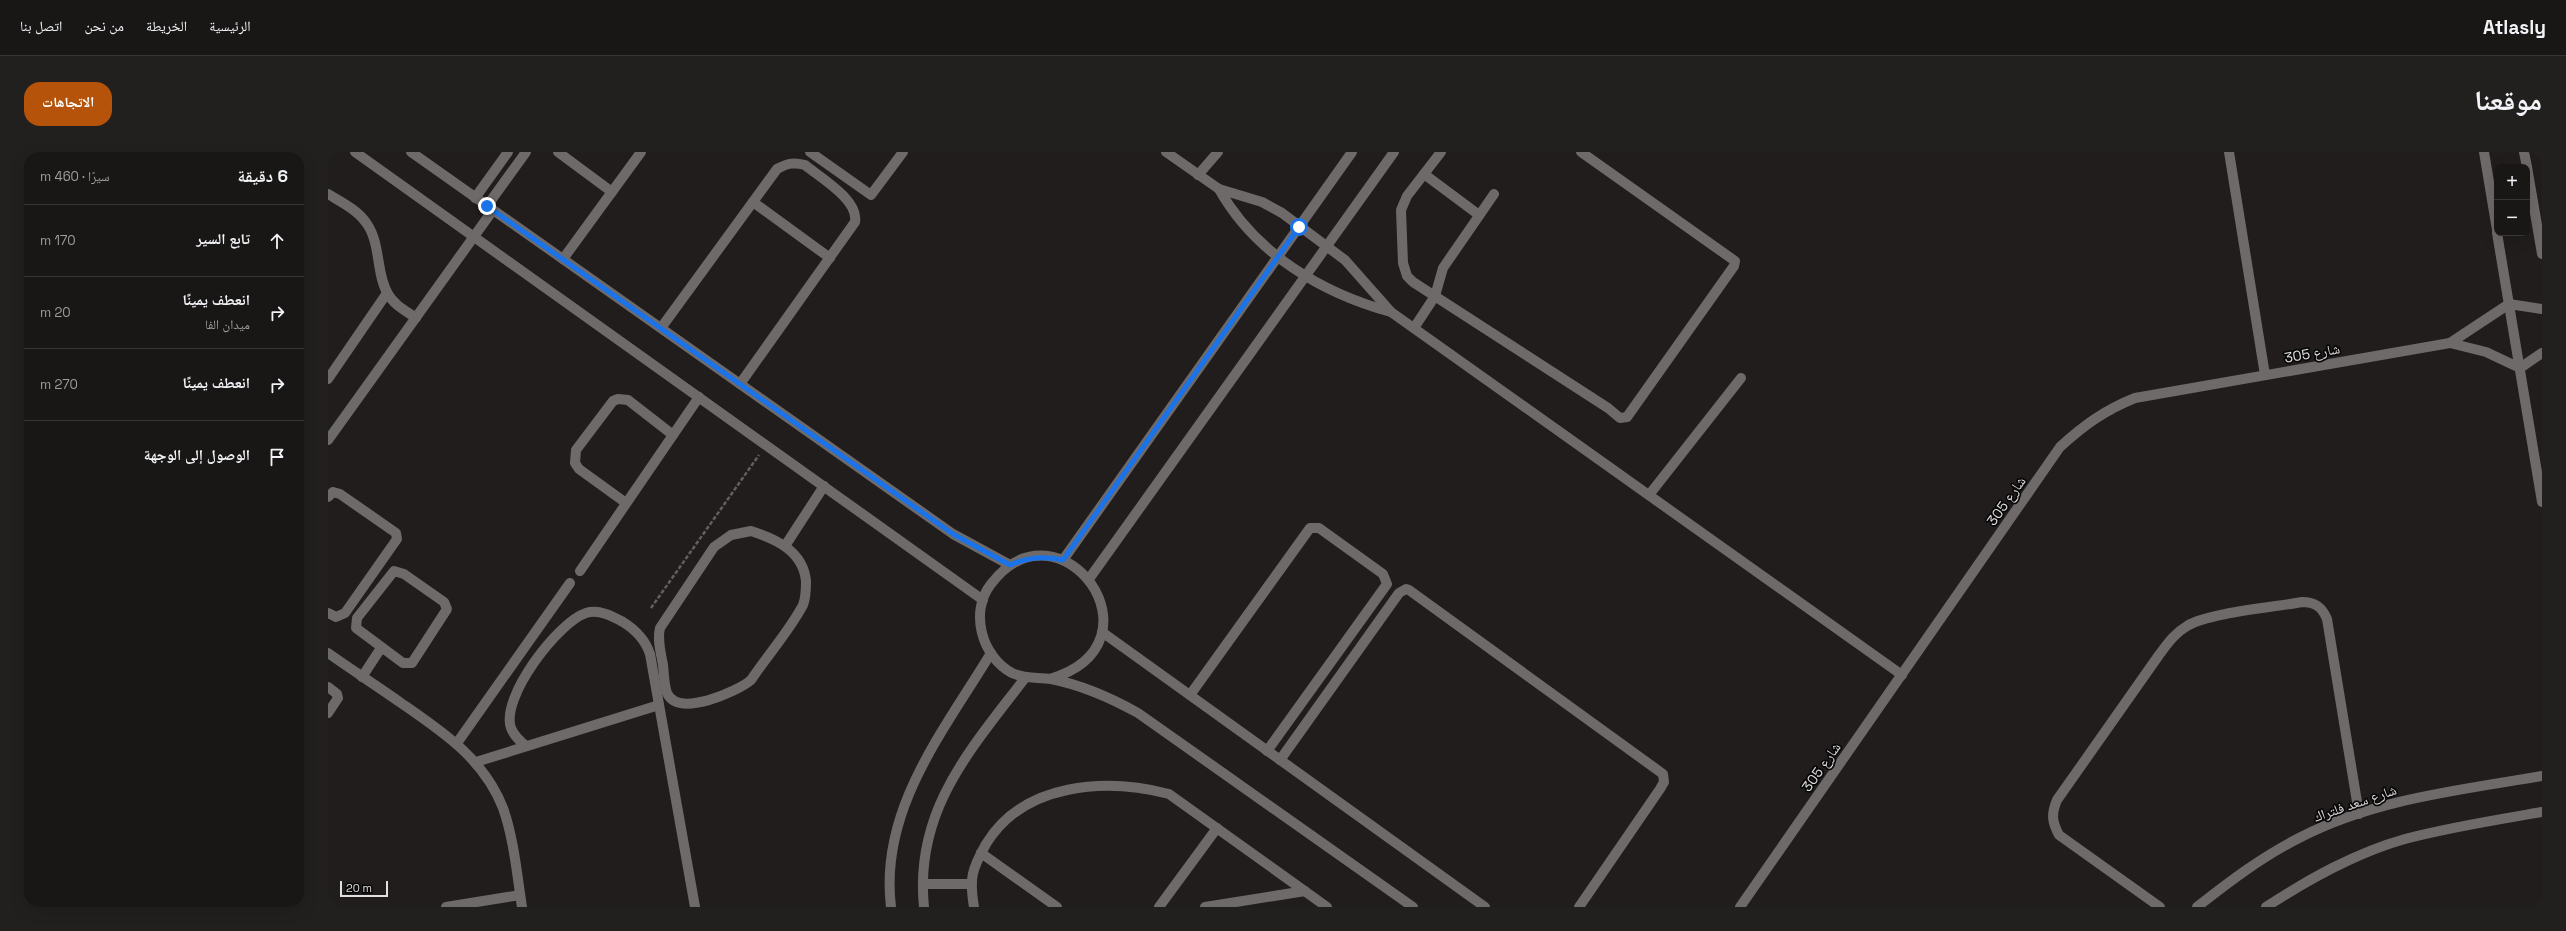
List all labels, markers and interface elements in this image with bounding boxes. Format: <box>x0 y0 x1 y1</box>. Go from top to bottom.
text: Atlasly <box>2483 15 2546 40</box>
text: اتصل بنا <box>20 17 62 35</box>
text: من نحن <box>84 17 124 35</box>
text: الخريطة <box>146 17 187 35</box>
text: الرئيسية <box>209 17 251 35</box>
button: الاتجاهات <box>24 82 112 126</box>
text: موقعنا <box>2474 82 2542 118</box>
map controls <box>2494 164 2530 236</box>
button: + <box>2494 164 2530 200</box>
text: 6 دقيقة <box>237 165 288 187</box>
text: سيرًا · 460 m <box>40 168 110 185</box>
route end <box>478 197 496 215</box>
button: − <box>2494 200 2530 236</box>
route start <box>1290 218 1308 236</box>
text: تابع السير <box>196 229 250 248</box>
icon: ahead <box>266 230 288 252</box>
text: 170 m <box>40 232 76 249</box>
text: انعطف يمينًا <box>183 290 250 309</box>
icon: right <box>266 302 288 324</box>
text: 20 m <box>40 304 71 321</box>
text: ميدان الفا <box>205 316 250 333</box>
street label: شارع 305 <box>2283 339 2341 368</box>
text: انعطف يمينًا <box>183 373 250 392</box>
icon: right <box>266 374 288 396</box>
text: 270 m <box>40 376 78 393</box>
text: الوصول إلى الوجهة <box>144 445 250 464</box>
icon: arrive <box>266 446 288 468</box>
street label: شارع 305 <box>1983 473 2030 530</box>
street label: شارع 305 <box>1798 739 1845 796</box>
street label: شارع سعد فلتراك <box>2311 780 2399 827</box>
scale bar <box>340 879 388 898</box>
text: 20 m <box>346 881 372 895</box>

